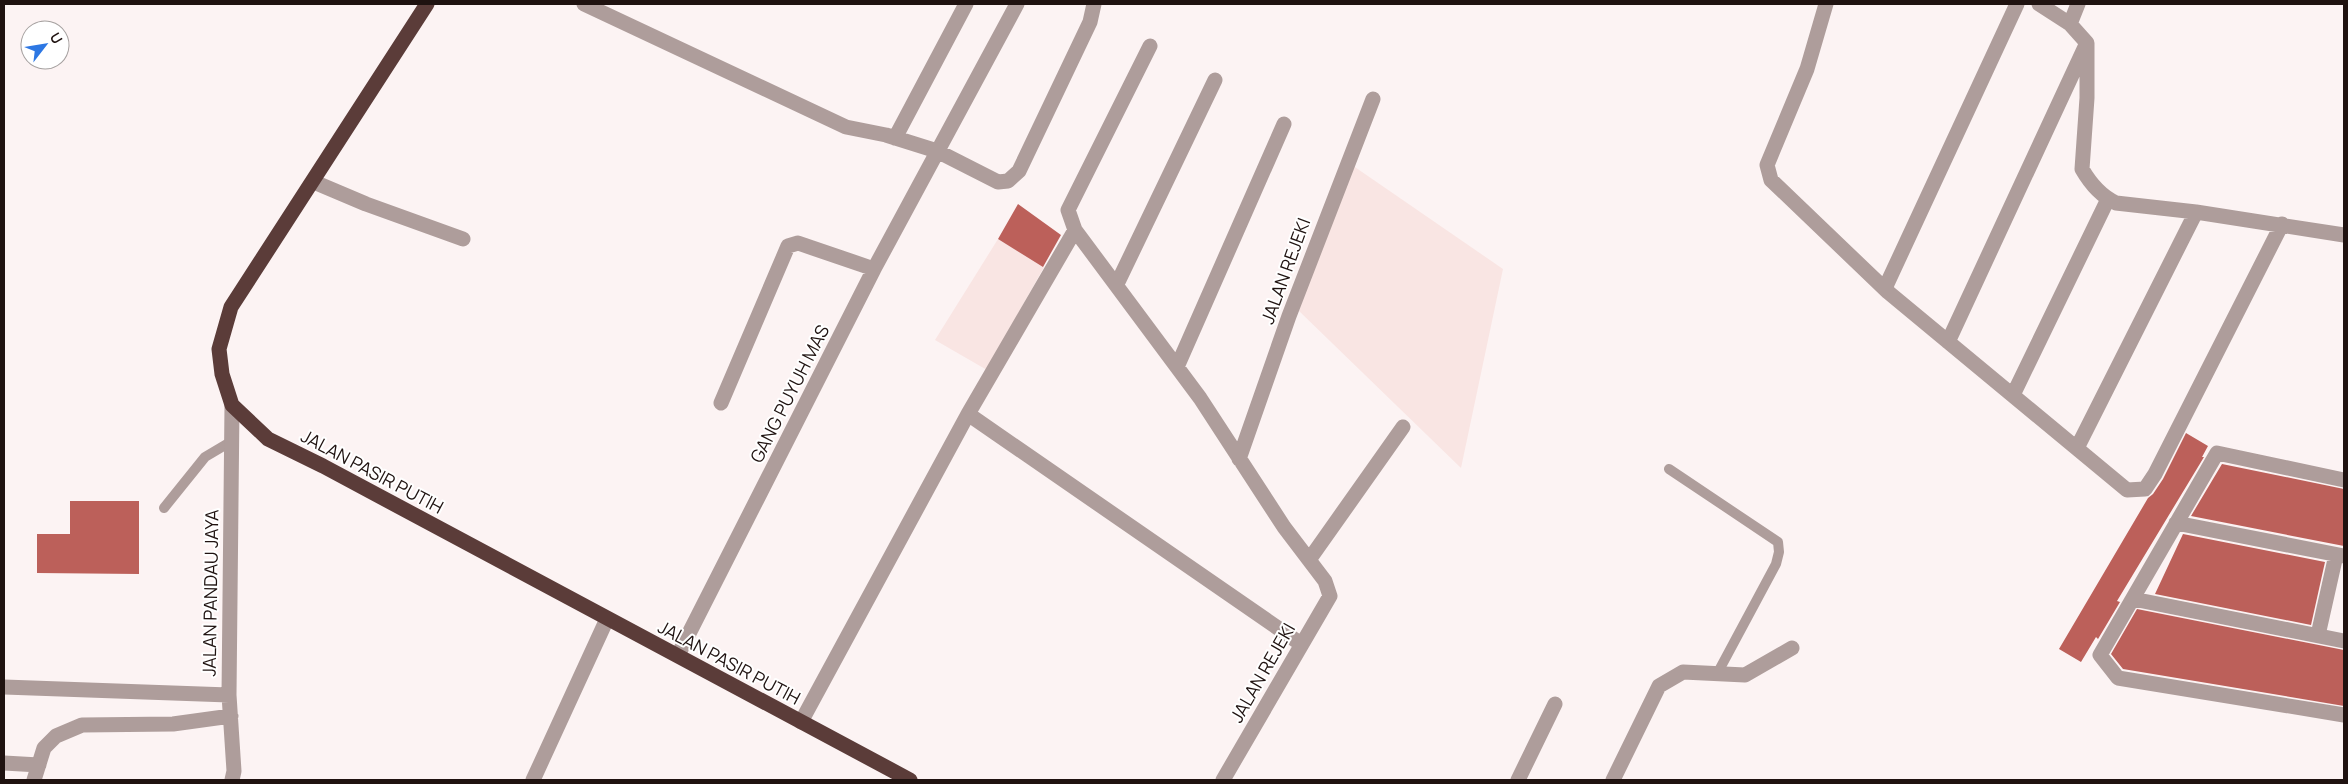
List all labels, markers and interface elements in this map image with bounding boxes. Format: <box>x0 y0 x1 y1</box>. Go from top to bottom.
north arrow <box>20 20 70 70</box>
text: U <box>46 29 67 47</box>
street label: JALAN REJEKI <box>1255 214 1315 327</box>
street label: GANG PUYUH MAS <box>744 321 834 467</box>
street label: JALAN PASIR PUTIH <box>297 423 448 519</box>
street label: JALAN PANDAU JAYA <box>197 509 223 677</box>
street label: JALAN PASIR PUTIH <box>654 614 805 710</box>
street label: JALAN REJEKI <box>1224 618 1300 727</box>

